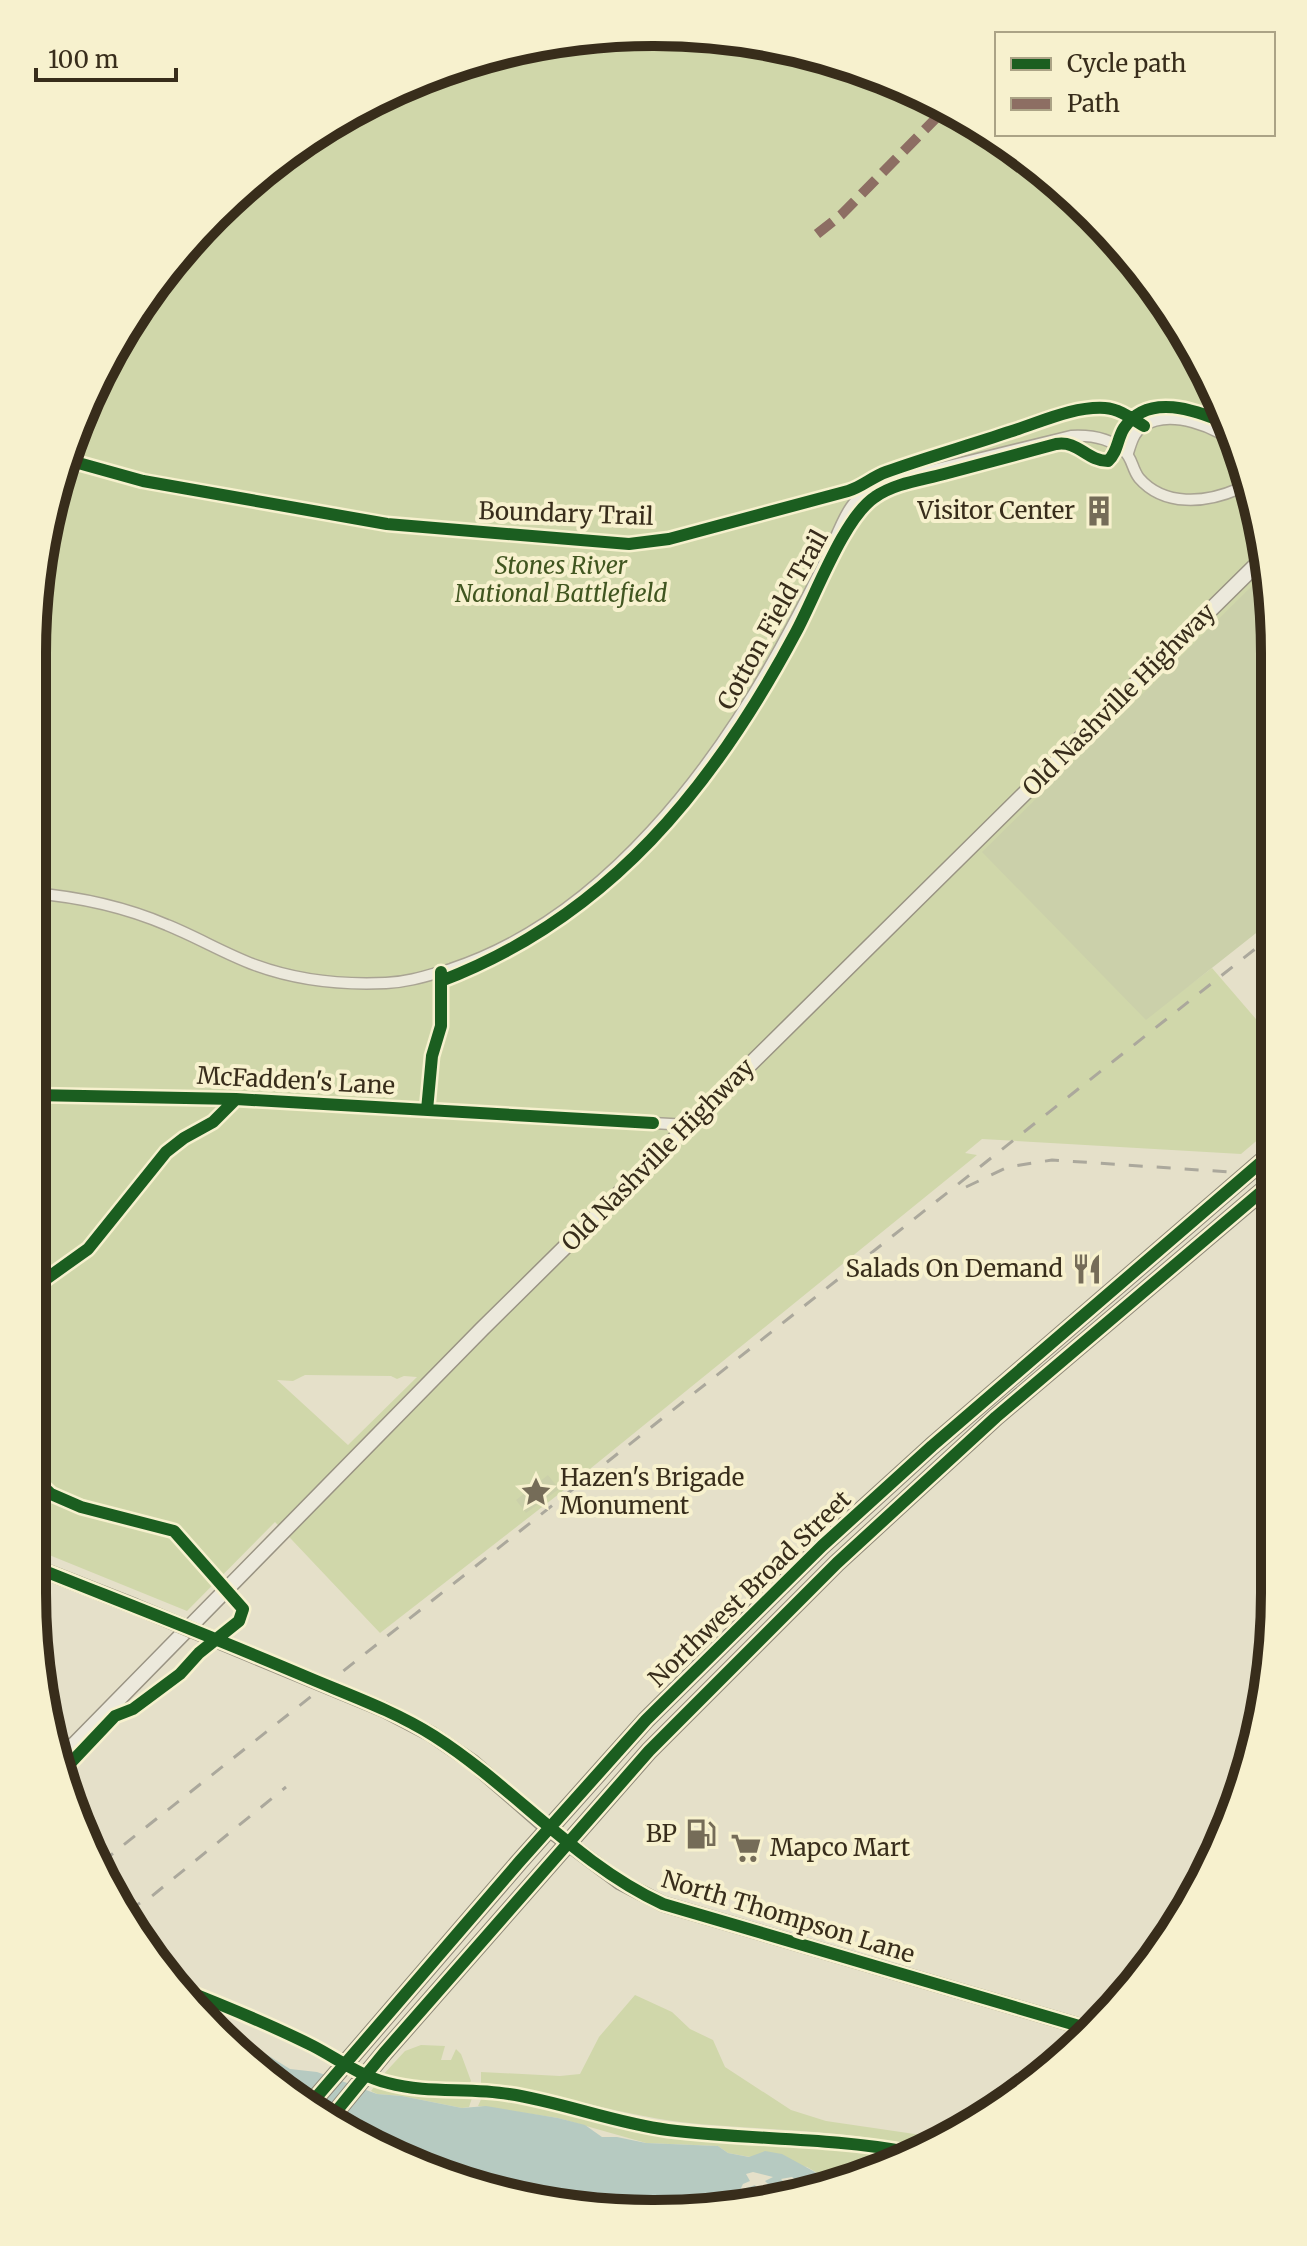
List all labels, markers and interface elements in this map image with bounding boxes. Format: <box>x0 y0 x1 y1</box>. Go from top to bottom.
scale bar <box>36 32 176 82</box>
legend <box>995 32 1275 136</box>
text: 100 m <box>48 44 119 75</box>
text: Cycle path <box>1067 48 1186 79</box>
text: Path <box>1067 88 1120 119</box>
building icon: Visitor Center <box>1082 494 1116 528</box>
street label: Boundary Trail <box>478 495 654 532</box>
place label: Visitor Center <box>917 495 1075 526</box>
street label: Cotton Field Trail <box>710 524 835 715</box>
park label: Stones River National Battlefield <box>455 550 667 609</box>
street label: Old Nashville Highway <box>1016 597 1222 803</box>
street label: Old Nashville Highway <box>555 1052 761 1258</box>
street label: McFadden's Lane <box>196 1060 396 1101</box>
restaurant icon: Salads On Demand <box>1070 1252 1104 1286</box>
place label: Salads On Demand <box>846 1253 1063 1284</box>
place label: Hazen's Brigade Monument <box>560 1462 744 1521</box>
place icon: Hazen's Brigade Monument <box>519 1475 553 1509</box>
street label: Northwest Broad Street <box>642 1483 858 1693</box>
fuel station icon: BP <box>684 1817 718 1851</box>
place label: BP <box>646 1818 677 1849</box>
supermarket icon: Mapco Mart <box>729 1831 763 1865</box>
place label: Mapco Mart <box>770 1832 911 1863</box>
street label: North Thompson Lane <box>658 1863 918 1970</box>

